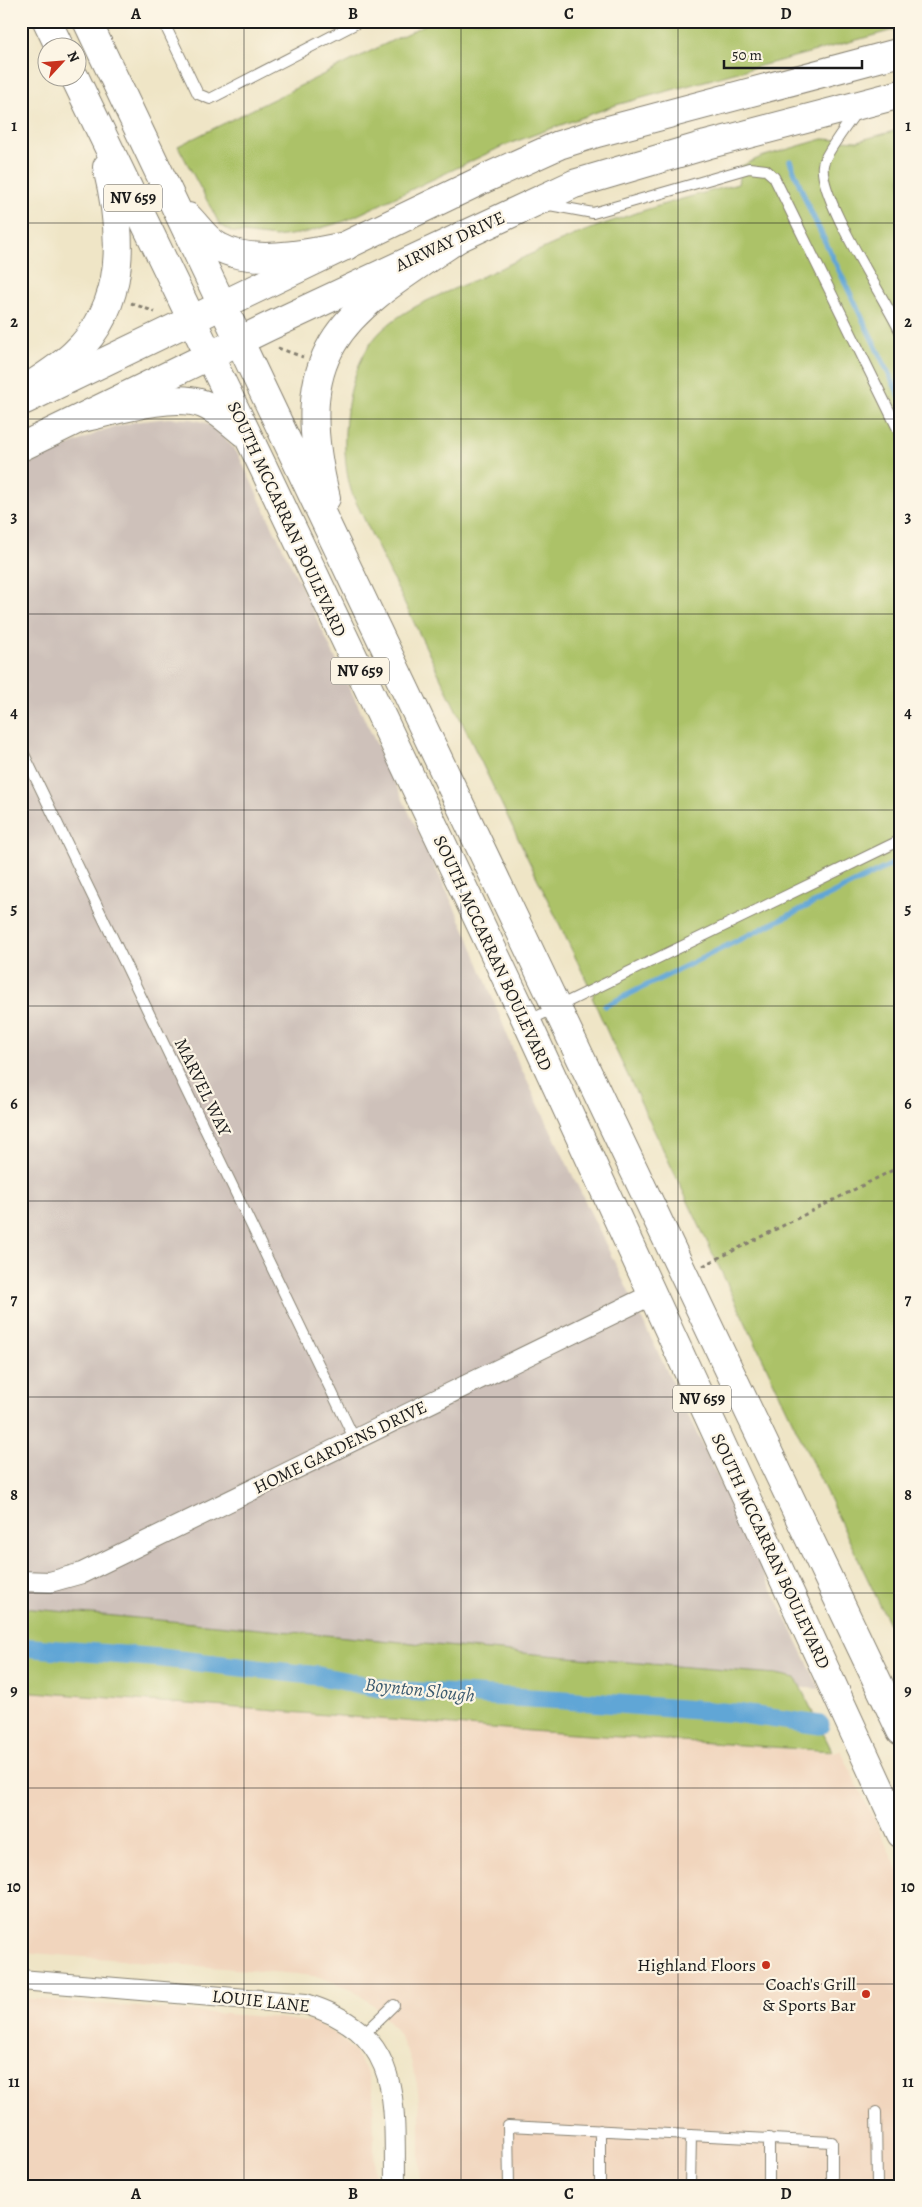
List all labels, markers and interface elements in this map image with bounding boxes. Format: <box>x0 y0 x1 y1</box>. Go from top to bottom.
text: A <box>130 3 142 25</box>
text: B <box>348 3 358 25</box>
text: C <box>564 3 574 25</box>
text: D <box>780 3 792 25</box>
north arrow <box>38 38 88 88</box>
scale bar <box>724 38 862 70</box>
text: 50 m <box>732 45 762 65</box>
text: N <box>62 48 84 65</box>
text: 1 <box>11 115 17 137</box>
text: 1 <box>905 115 911 137</box>
road number: NV 659 <box>104 184 162 212</box>
street label: AIRWAY DRIVE <box>390 205 509 277</box>
text: 2 <box>10 311 18 333</box>
text: 2 <box>904 311 912 333</box>
street label: SOUTH MCCARRAN BOULEVARD <box>222 397 352 641</box>
text: 3 <box>11 506 18 528</box>
text: 3 <box>905 506 912 528</box>
road number: NV 659 <box>331 658 389 684</box>
text: 4 <box>10 702 18 724</box>
text: 4 <box>904 702 912 724</box>
street label: SOUTH MCCARRAN BOULEVARD <box>428 831 558 1075</box>
text: 5 <box>11 898 18 920</box>
text: 5 <box>905 898 912 920</box>
street label: MARVEL WAY <box>169 1034 238 1141</box>
text: 6 <box>10 1093 18 1115</box>
text: 6 <box>904 1093 912 1115</box>
text: 7 <box>11 1289 18 1311</box>
text: 7 <box>905 1289 912 1311</box>
road number: NV 659 <box>673 1386 731 1412</box>
street label: HOME GARDENS DRIVE <box>249 1395 431 1499</box>
street label: SOUTH MCCARRAN BOULEVARD <box>706 1429 836 1673</box>
text: 8 <box>10 1484 18 1506</box>
text: 8 <box>904 1484 912 1506</box>
water label: Boynton Slough <box>364 1671 476 1709</box>
text: 9 <box>10 1680 18 1702</box>
text: 9 <box>904 1680 912 1702</box>
text: 10 <box>7 1876 21 1898</box>
text: 10 <box>901 1876 915 1898</box>
place label: Highland Floors <box>637 1953 756 1977</box>
marker: Highland Floors <box>760 1959 772 1971</box>
place label: Coach's Grill & Sports Bar <box>762 1972 857 2017</box>
street label: LOUIE LANE <box>211 1984 311 2018</box>
marker: Coach's Grill & Sports Bar <box>860 1988 872 2000</box>
text: 11 <box>8 2071 20 2093</box>
text: 11 <box>902 2071 914 2093</box>
text: A <box>130 2183 142 2205</box>
text: B <box>348 2183 358 2205</box>
text: C <box>564 2183 574 2205</box>
text: D <box>780 2183 792 2205</box>

